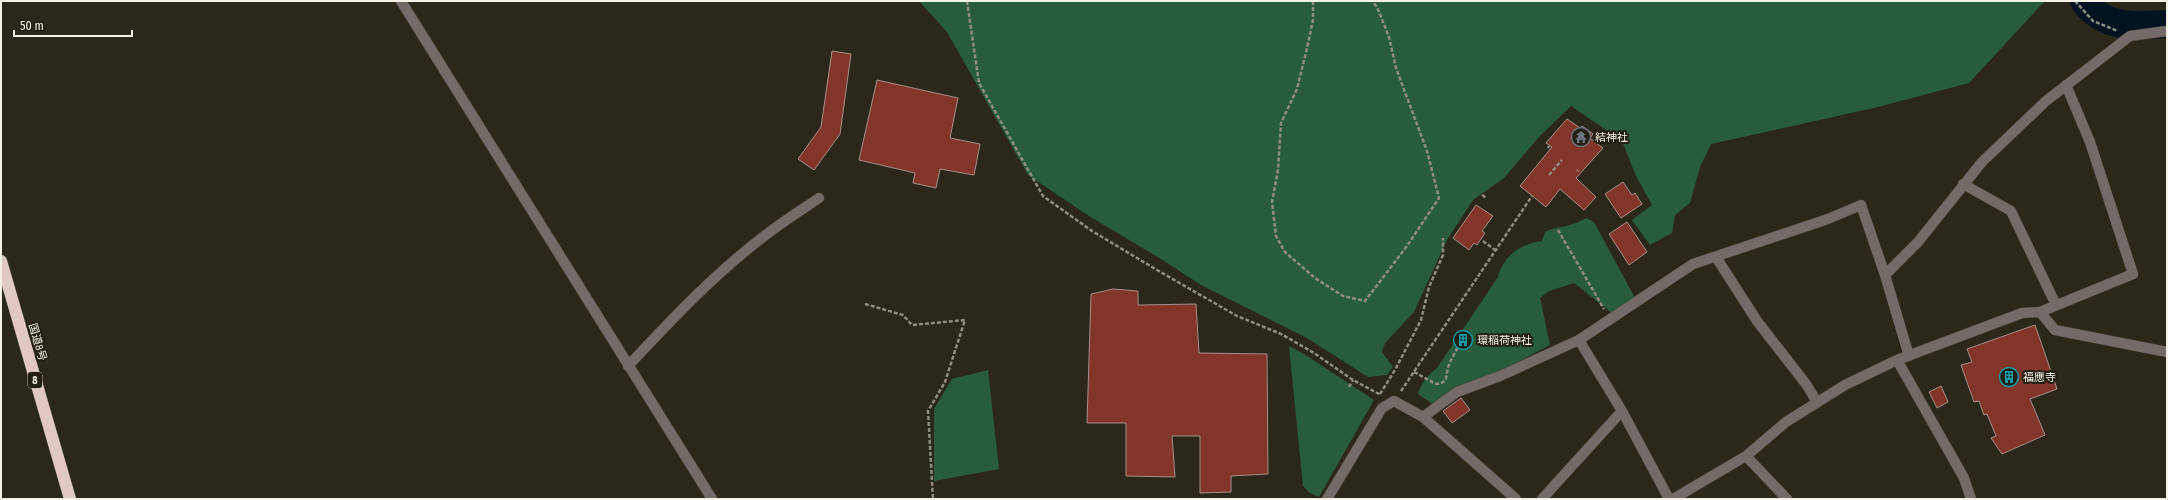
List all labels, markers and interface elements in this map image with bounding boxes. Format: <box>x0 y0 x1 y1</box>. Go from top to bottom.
scale bar <box>14 12 132 38</box>
text: 50 m <box>20 19 44 33</box>
temple icon: 結神社 <box>1570 126 1592 148</box>
place label: 結神社 <box>1595 131 1628 144</box>
street label: 国道8号 <box>26 322 49 362</box>
building icon: 環稲荷神社 <box>1452 329 1474 351</box>
place label: 環稲荷神社 <box>1477 334 1532 347</box>
building icon: 福應寺 <box>1998 366 2020 388</box>
place label: 福應寺 <box>2023 371 2056 384</box>
road number: 8 <box>28 372 42 388</box>

